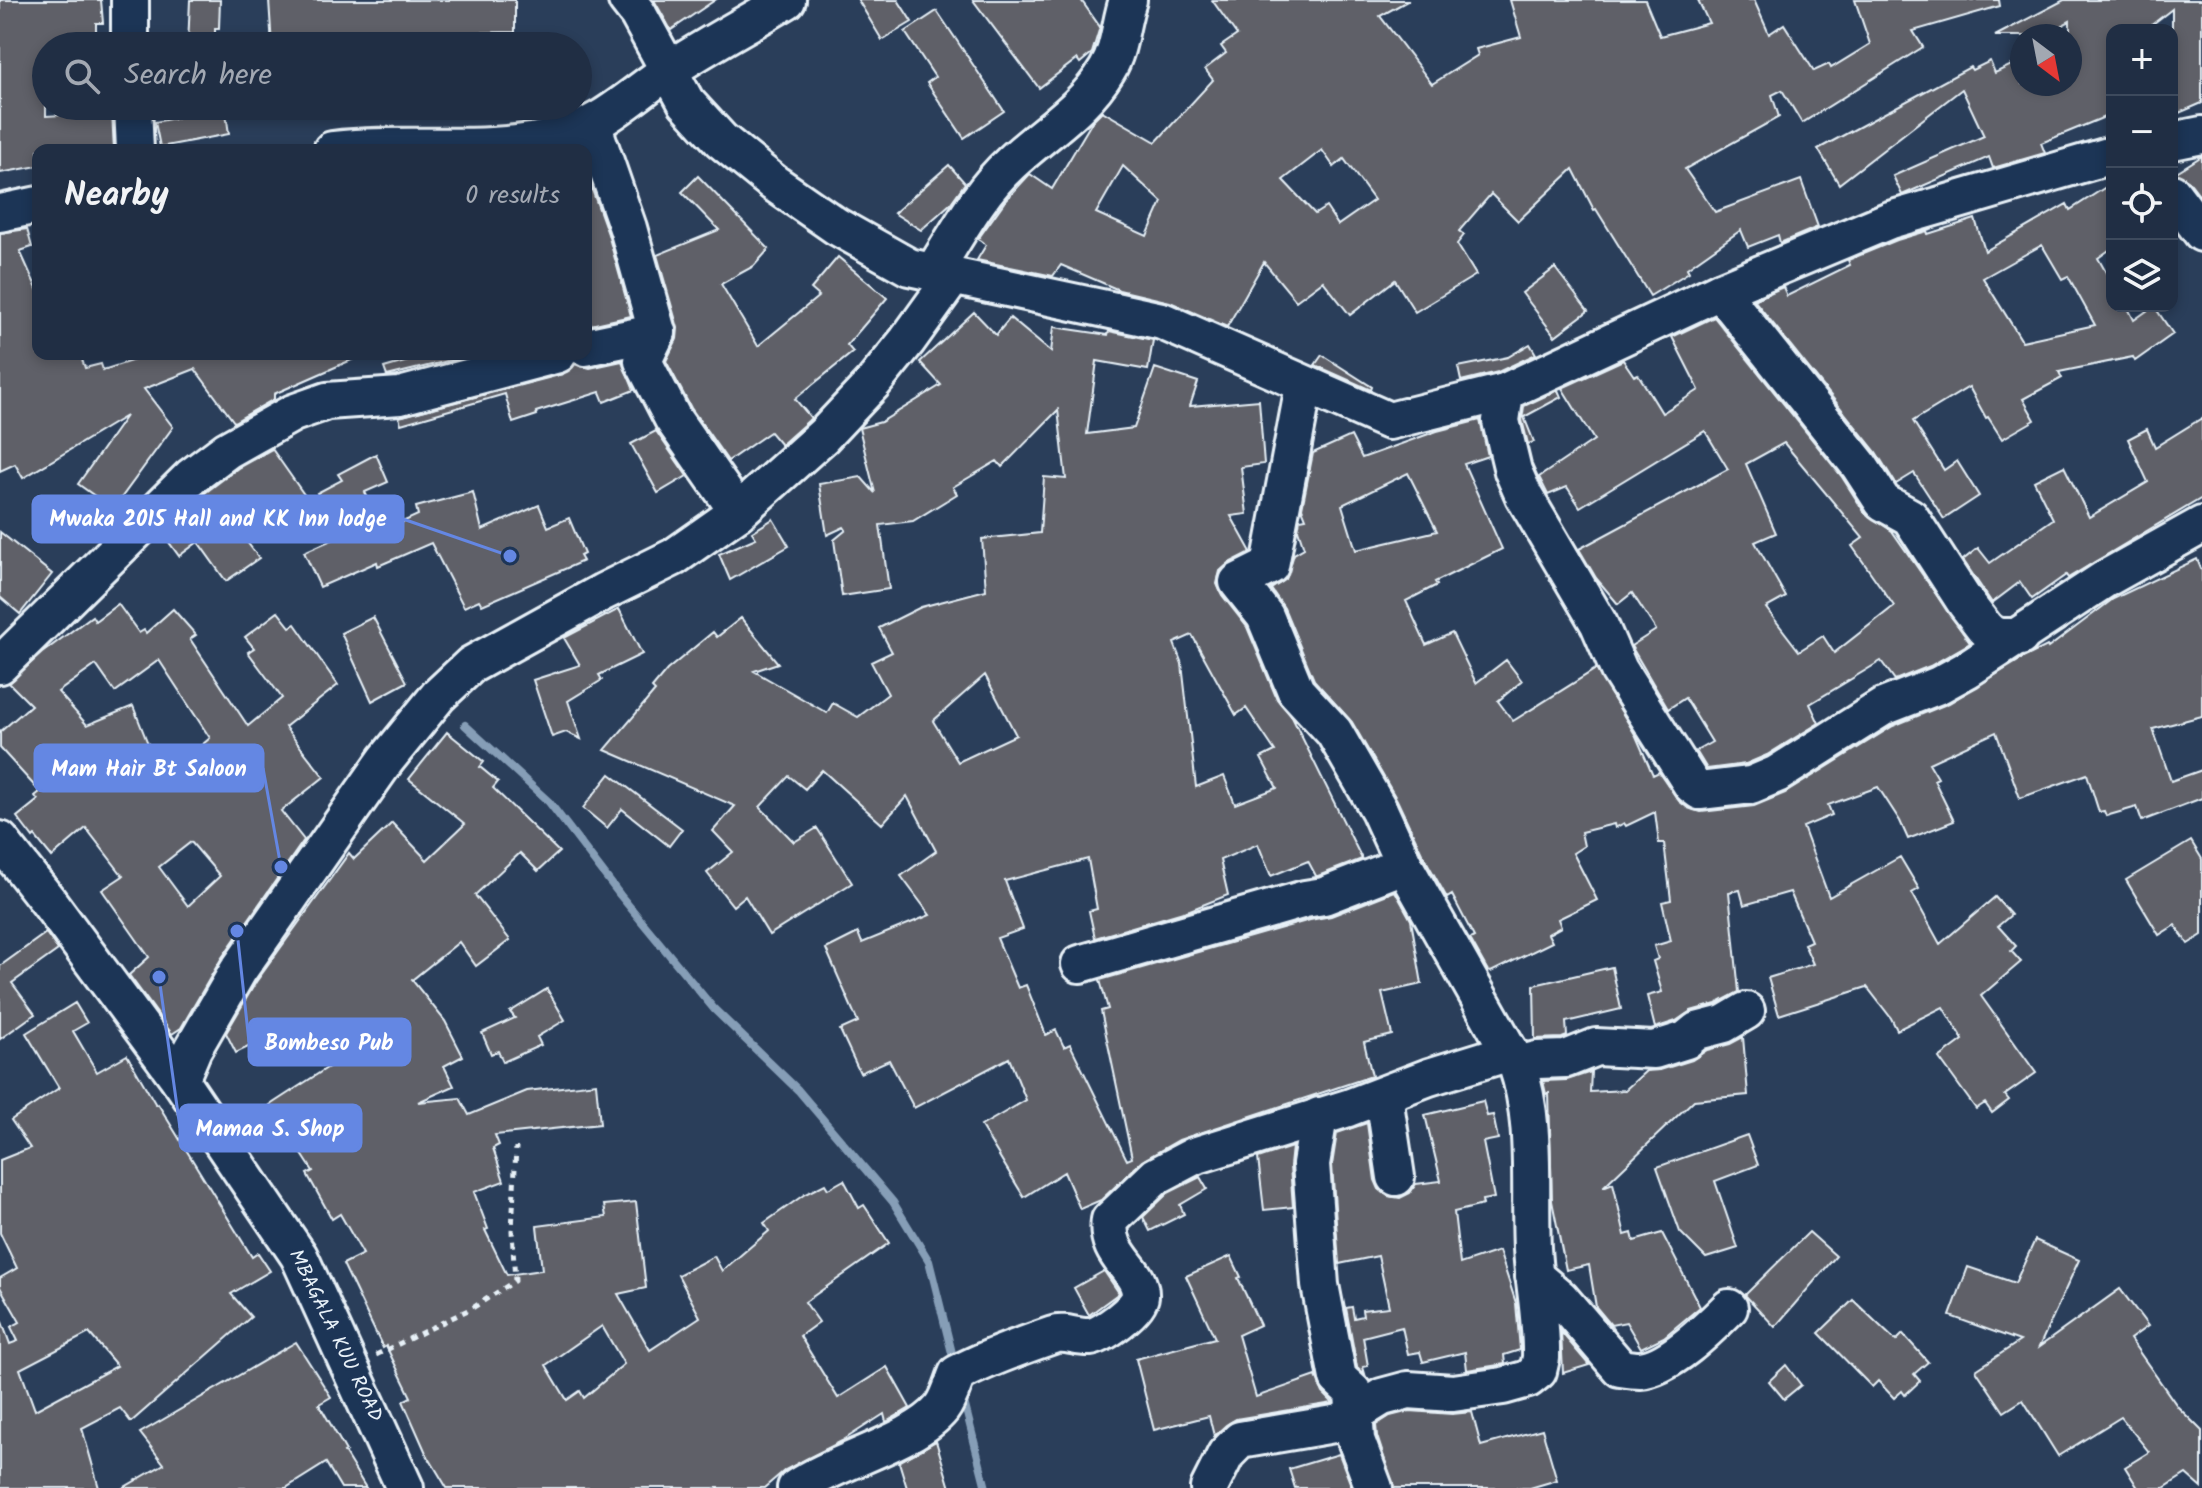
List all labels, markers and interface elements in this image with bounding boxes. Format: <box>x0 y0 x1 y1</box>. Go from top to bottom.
north arrow <box>2010 24 2082 96</box>
map controls <box>2106 24 2178 312</box>
button: + <box>2106 24 2178 96</box>
search box <box>32 32 592 120</box>
text: Search here <box>124 52 272 100</box>
icon: search <box>60 54 104 98</box>
button: − <box>2106 96 2178 168</box>
button: locate <box>2106 168 2178 240</box>
text: Nearby <box>64 169 169 223</box>
text: 0 results <box>465 175 560 217</box>
button: layers <box>2106 240 2178 312</box>
callout: Mwaka 2015 Hall and KK Inn lodge <box>33 496 403 542</box>
text: Mwaka 2015 Hall and KK Inn lodge <box>49 503 387 538</box>
callout: Mam Hair Bt Saloon <box>35 745 263 791</box>
text: Mam Hair Bt Saloon <box>51 753 247 788</box>
callout: Bombeso Pub <box>249 1019 410 1065</box>
text: Bombeso Pub <box>264 1027 394 1062</box>
callout: Mamaa S. Shop <box>180 1105 361 1151</box>
text: Mamaa S. Shop <box>195 1113 345 1148</box>
street label: MBAGALA KUU ROAD <box>279 1244 391 1428</box>

